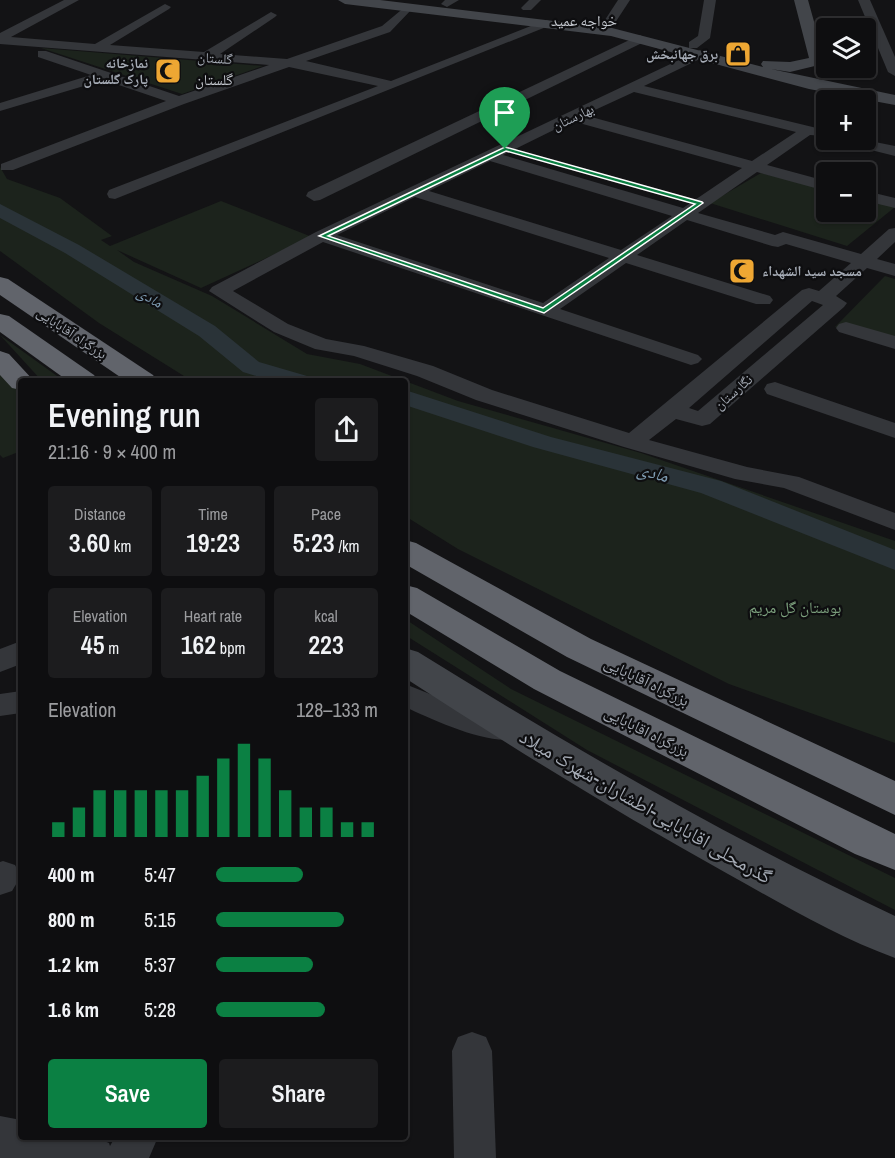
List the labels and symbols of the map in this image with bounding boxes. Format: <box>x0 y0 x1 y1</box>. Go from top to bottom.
district label: خواجه عمید <box>551 10 618 31</box>
shop icon: برق جهانبخش <box>723 39 753 69</box>
place label: برق جهانبخش <box>646 45 718 63</box>
street label: گلستان <box>197 48 233 68</box>
place label: نمازخانه پارک گلستان <box>83 54 148 88</box>
mosque icon: نمازخانه پارک گلستان <box>153 56 183 86</box>
district label: گلستان <box>195 69 233 90</box>
pin <box>479 87 530 149</box>
street label: بهارستان <box>549 99 597 134</box>
mosque icon: مسجد سید الشهداء <box>727 256 757 286</box>
place label: مسجد سید الشهداء <box>762 262 862 280</box>
water label: مادی <box>133 281 167 313</box>
street label: بزرگراه آقابابایی <box>34 303 111 363</box>
street label: نگارستان <box>710 370 756 414</box>
water label: مادی <box>635 456 672 488</box>
park label: بوستان گل مریم <box>749 596 841 618</box>
street label: بزرگراه آقابابایی <box>601 651 693 711</box>
street label: بزرگراه اقابابایی <box>601 700 693 762</box>
street label: گذرمحلی اقابابایی-اطشاران-شهرک میلاد <box>515 723 777 890</box>

